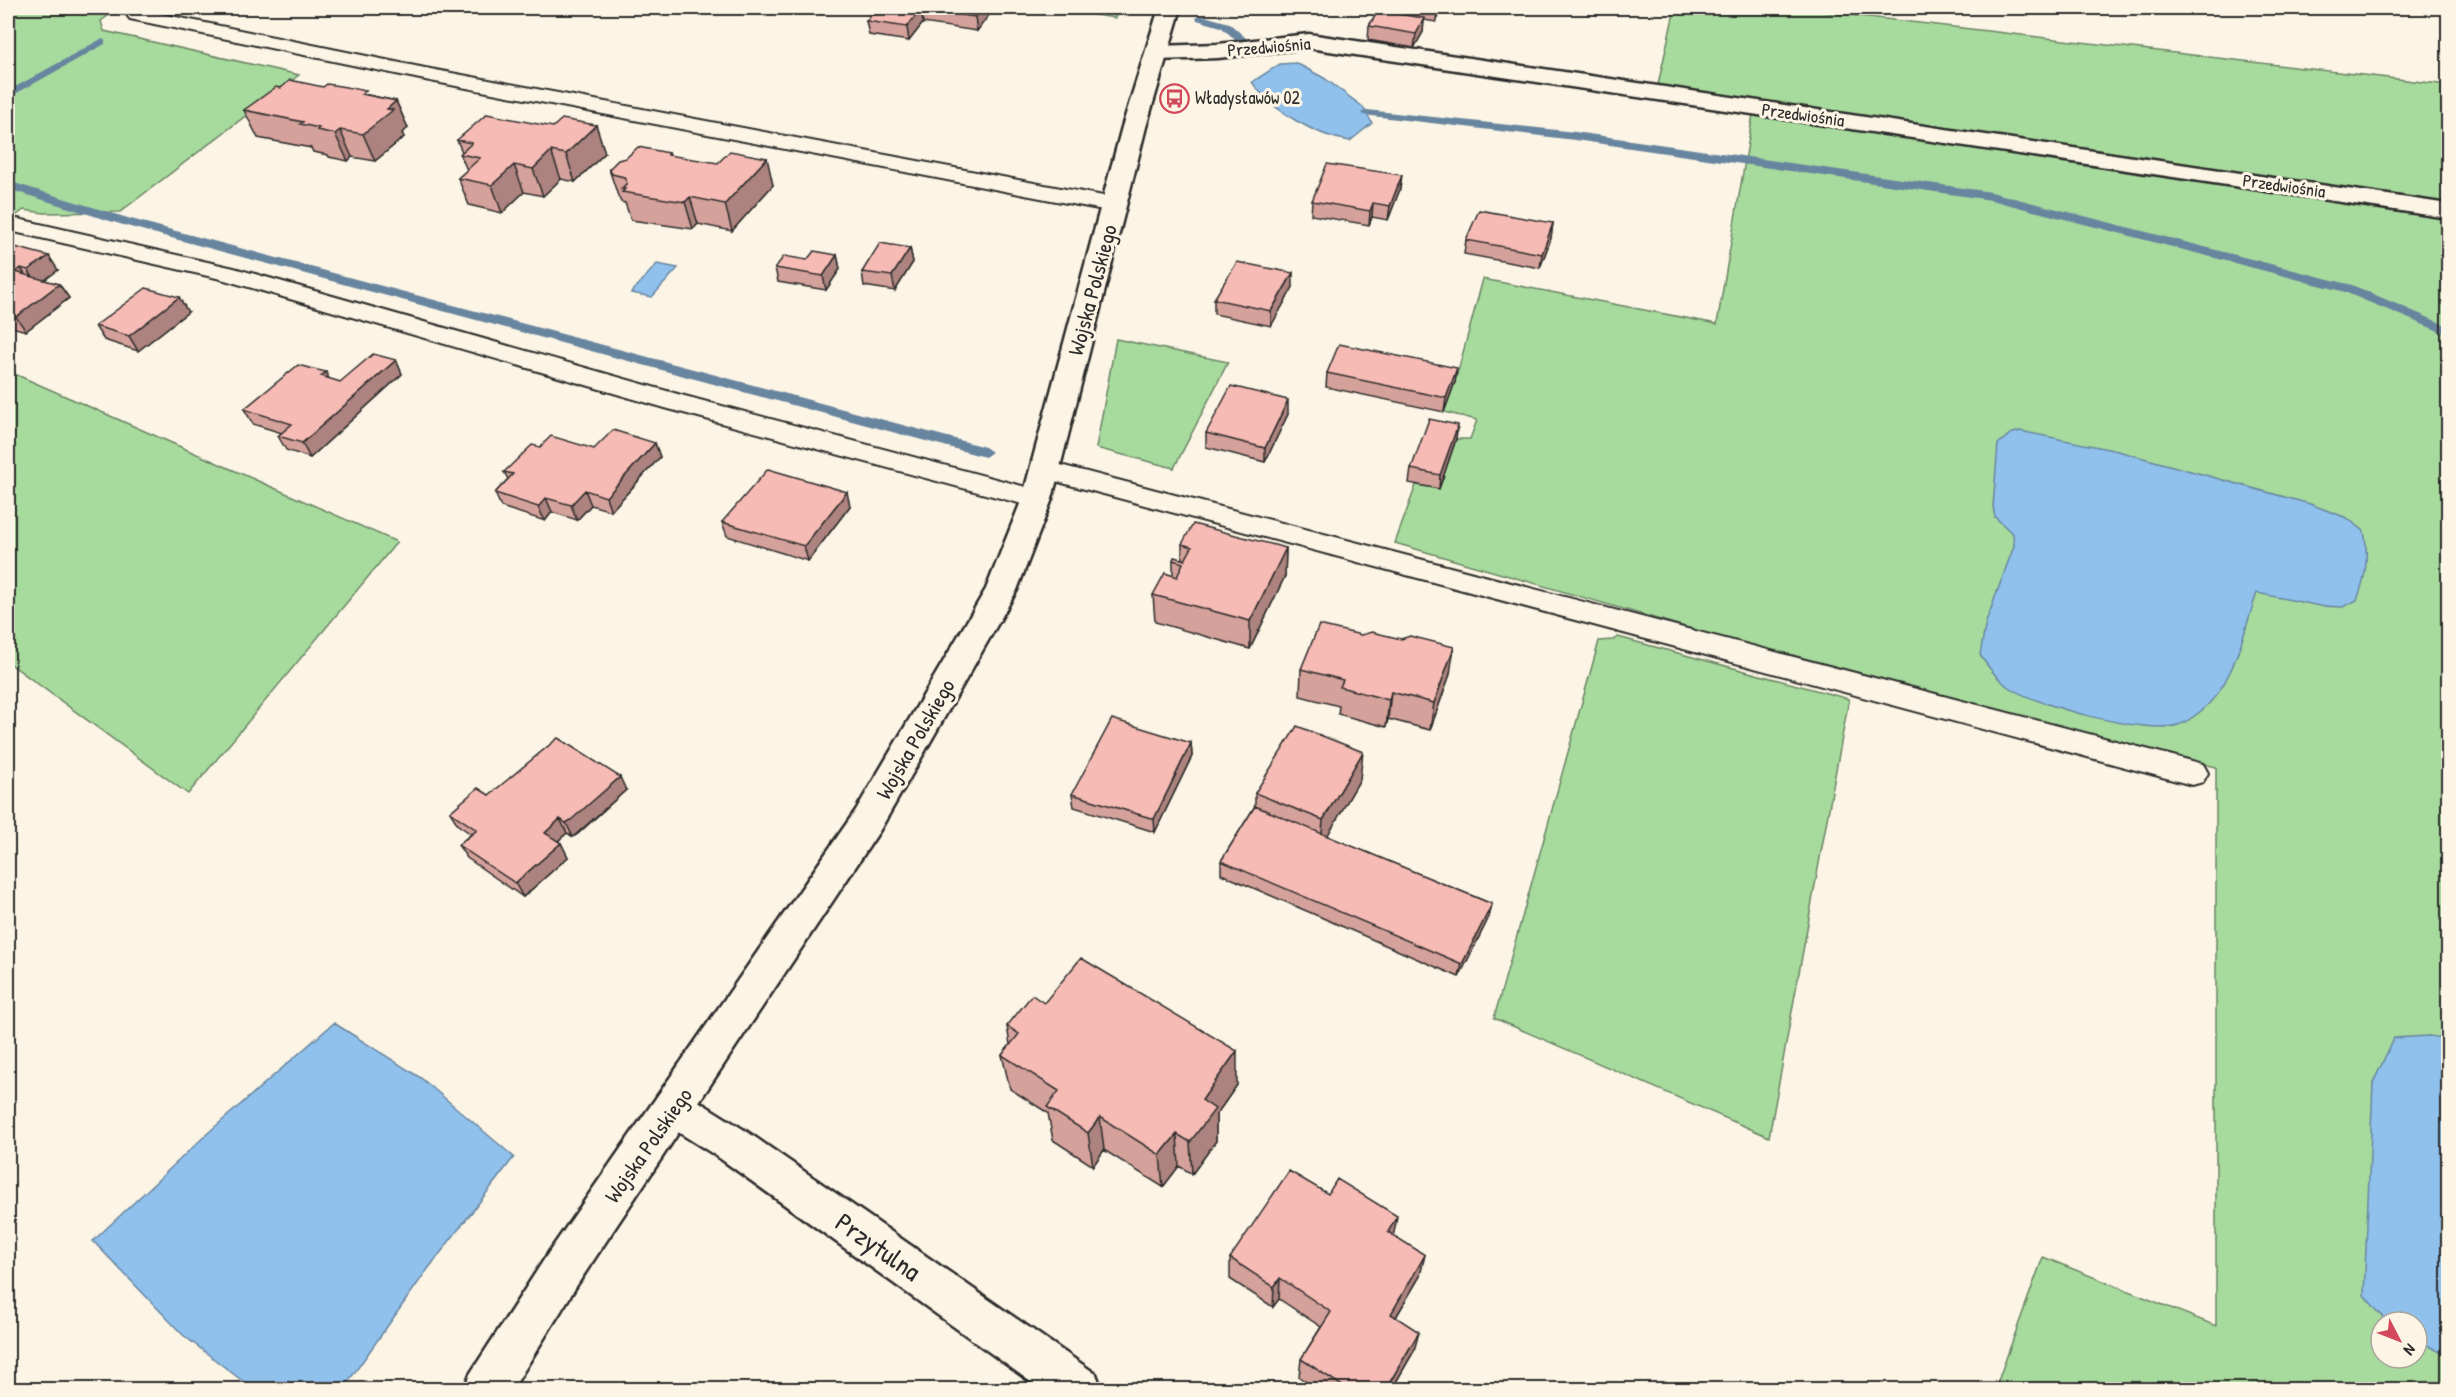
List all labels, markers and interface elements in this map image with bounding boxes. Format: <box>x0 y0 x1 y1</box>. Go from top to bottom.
street label: Przedwiośnia <box>1226 30 1312 63</box>
bus stop icon: Władysławów 02 <box>1158 82 1190 114</box>
place label: Władysławów 02 <box>1195 85 1301 110</box>
street label: Przedwiośnia <box>1760 96 1846 133</box>
street label: Przedwiośnia <box>2241 167 2327 204</box>
street label: Wojska Polskiego <box>1060 221 1124 359</box>
street label: Wojska Polskiego <box>868 673 962 805</box>
street label: Wojska Polskiego <box>597 1081 699 1209</box>
street label: Przytulna <box>828 1204 929 1290</box>
north arrow <box>2369 1310 2429 1370</box>
text: N <box>2399 1340 2421 1361</box>

